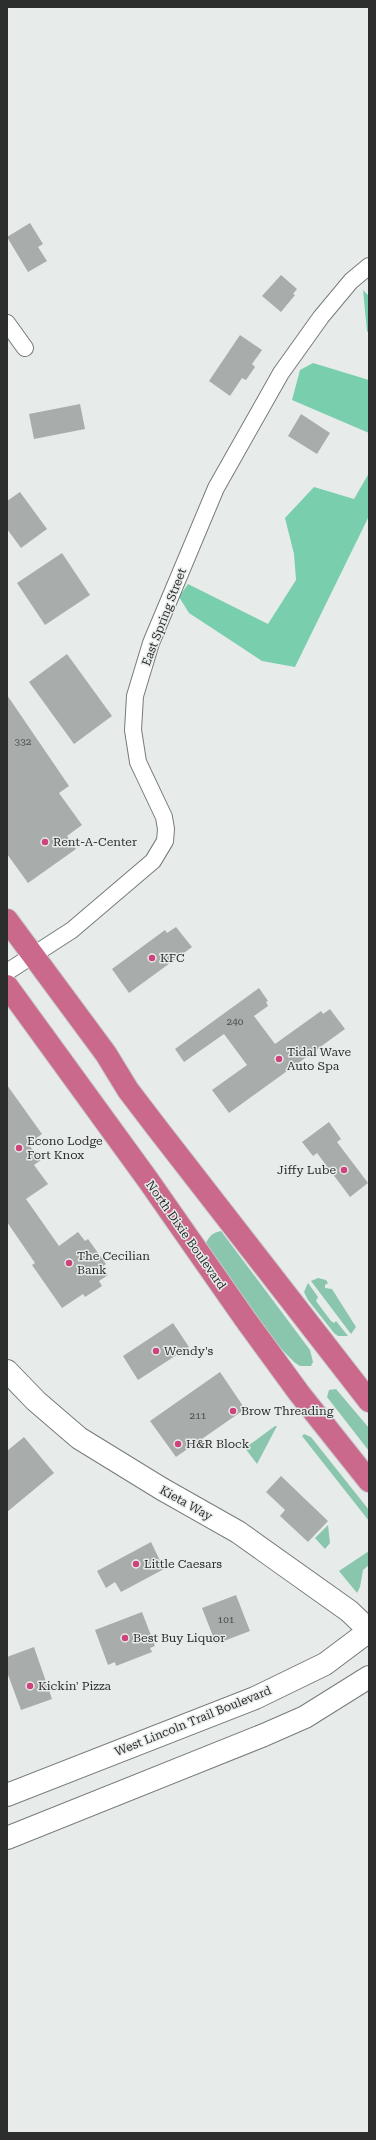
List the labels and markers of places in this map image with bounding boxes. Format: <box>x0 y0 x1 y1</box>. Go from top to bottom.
place label: Rent-A-Center <box>53 835 137 849</box>
marker: Rent-A-Center <box>40 837 50 847</box>
place label: KFC <box>160 951 185 965</box>
marker: KFC <box>147 953 157 963</box>
place label: Tidal Wave Auto Spa <box>287 1045 351 1073</box>
marker: Tidal Wave Auto Spa <box>274 1054 284 1064</box>
place label: Econo Lodge Fort Knox <box>27 1134 103 1162</box>
marker: Econo Lodge Fort Knox <box>14 1143 24 1153</box>
place label: Jiffy Lube <box>277 1163 336 1177</box>
marker: Jiffy Lube <box>339 1165 349 1175</box>
place label: The Cecilian Bank <box>77 1249 150 1277</box>
marker: The Cecilian Bank <box>64 1258 74 1268</box>
place label: Wendy's <box>164 1344 214 1358</box>
marker: Wendy's <box>151 1346 161 1356</box>
place label: Brow Threading <box>241 1404 334 1418</box>
marker: Brow Threading <box>228 1406 238 1416</box>
place label: H&R Block <box>186 1437 250 1451</box>
marker: H&R Block <box>173 1439 183 1449</box>
place label: Little Caesars <box>144 1557 222 1571</box>
marker: Little Caesars <box>131 1559 141 1569</box>
place label: Best Buy Liquor <box>133 1631 225 1645</box>
marker: Best Buy Liquor <box>120 1633 130 1643</box>
place label: Kickin' Pizza <box>38 1679 112 1693</box>
marker: Kickin' Pizza <box>25 1681 35 1691</box>

